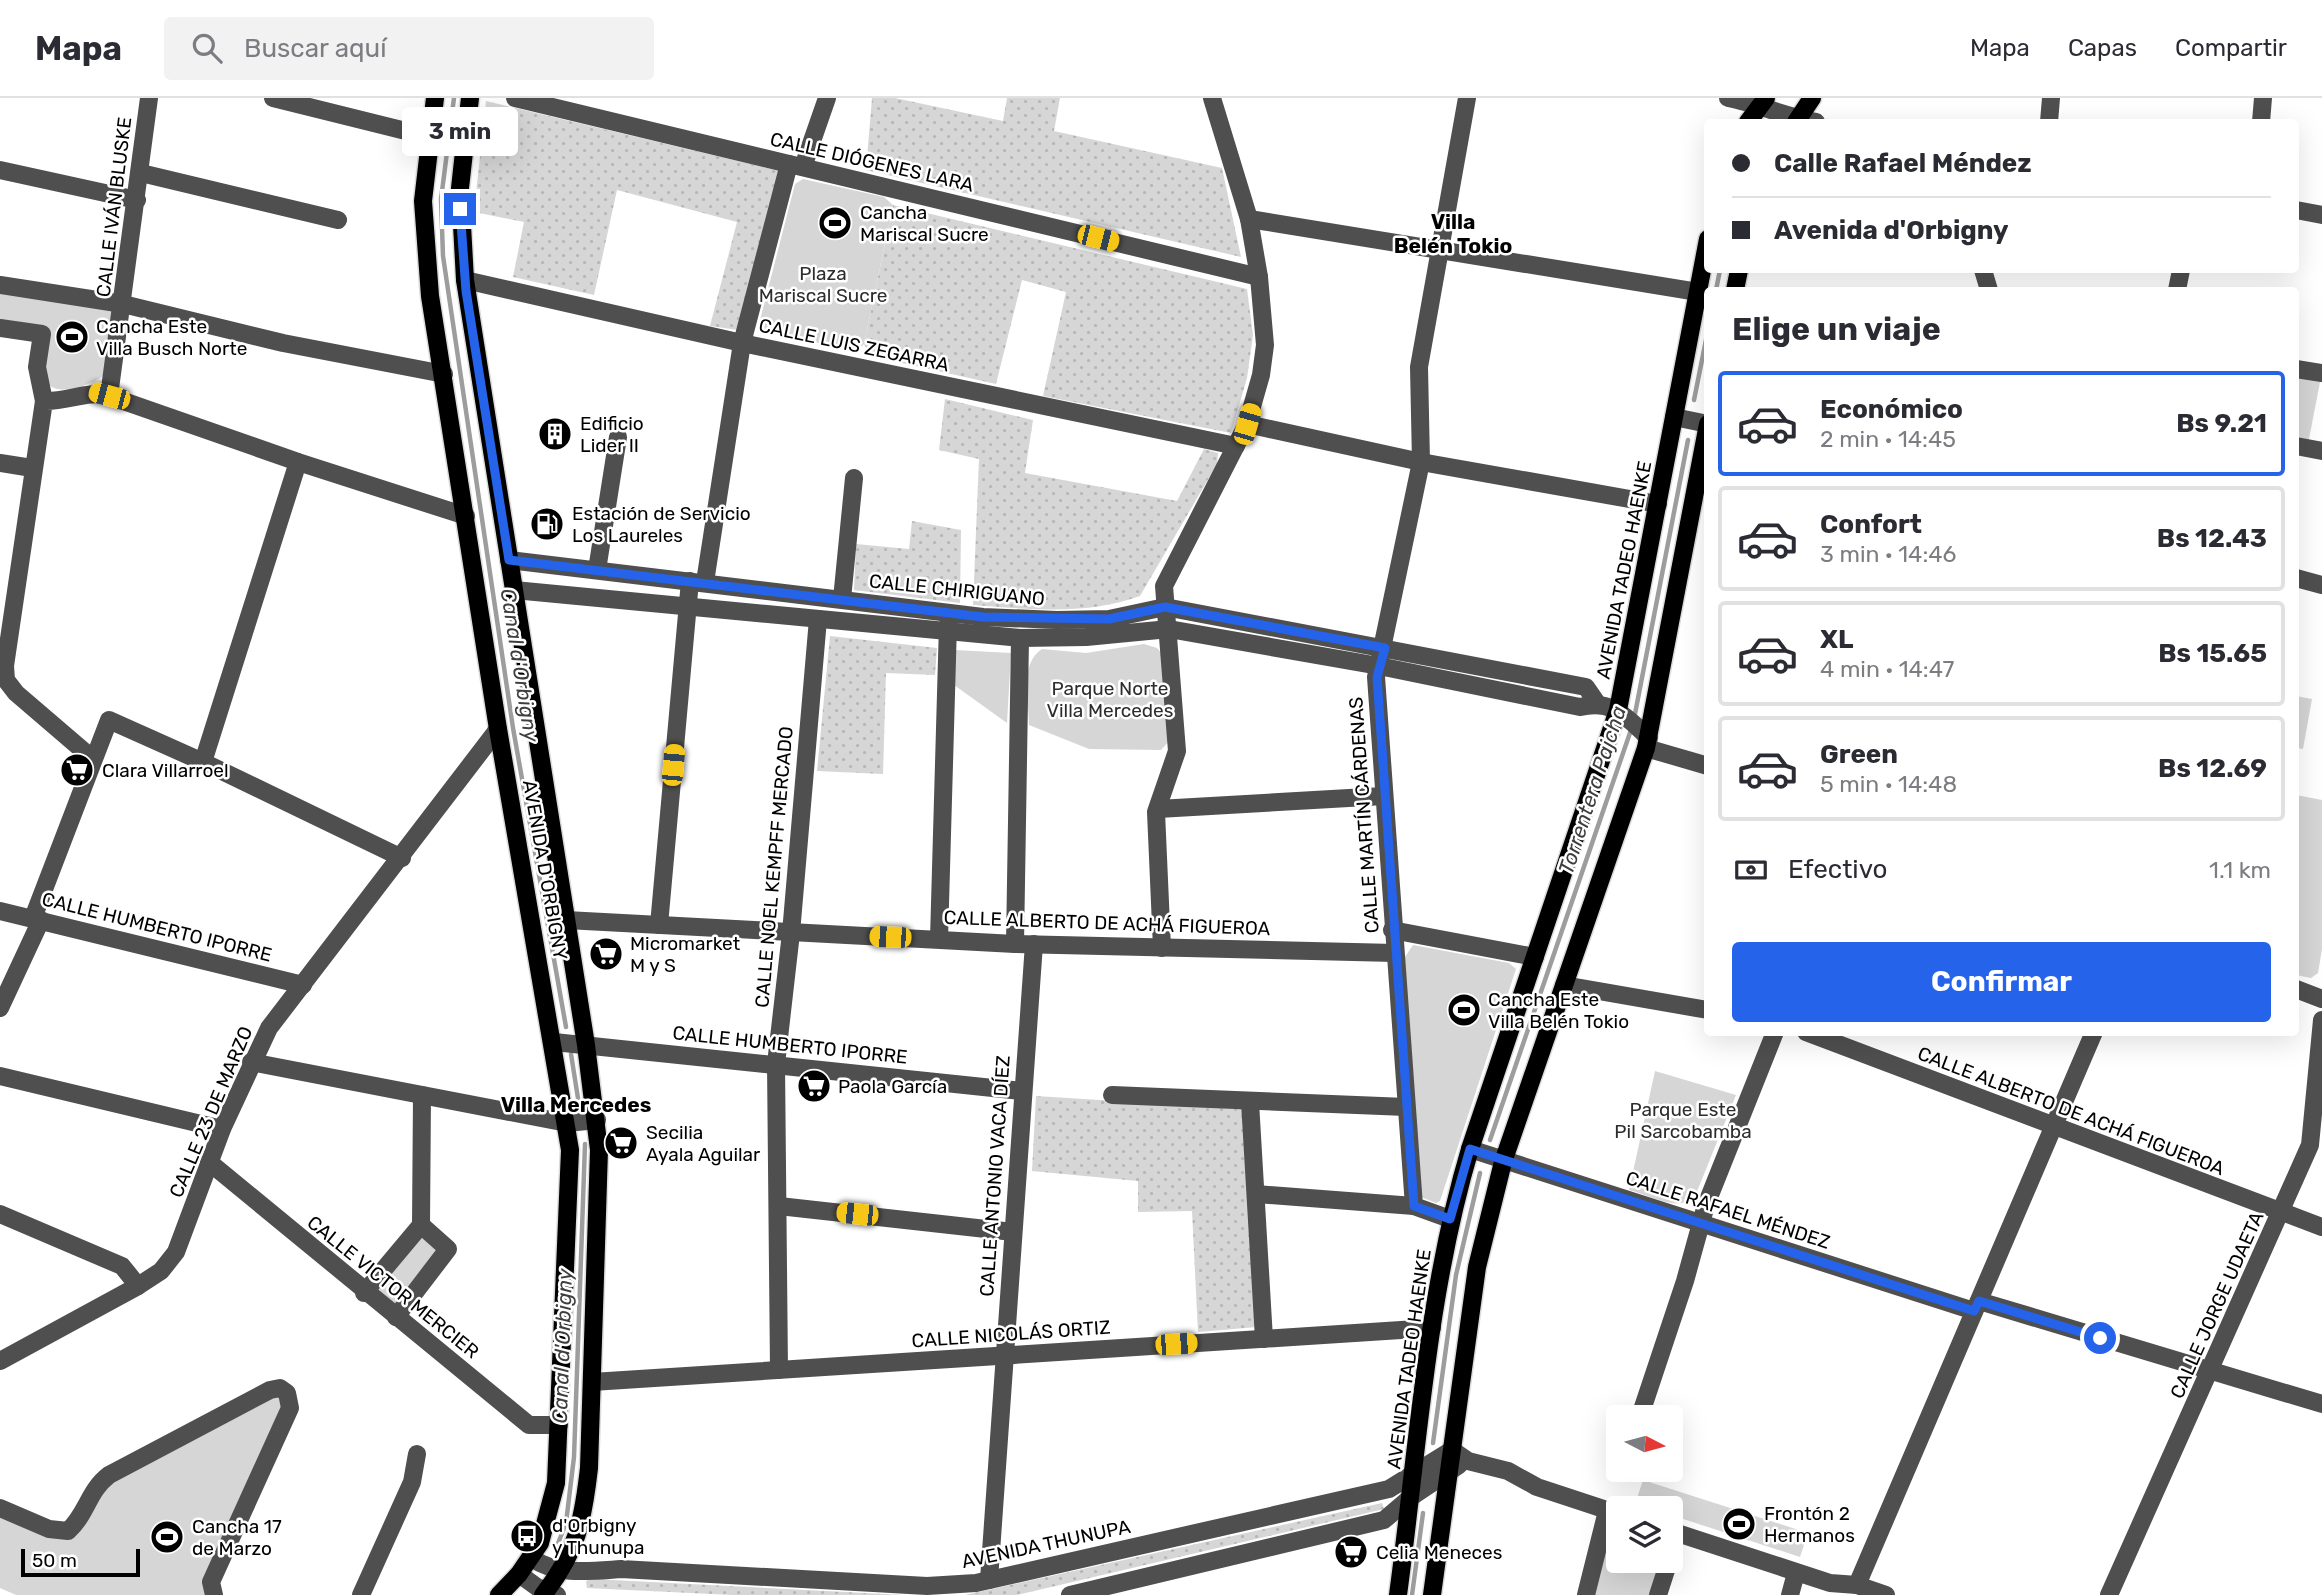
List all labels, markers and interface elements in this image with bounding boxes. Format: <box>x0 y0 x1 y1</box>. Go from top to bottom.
search box <box>164 17 654 80</box>
text: Mapa <box>35 29 122 68</box>
icon: search <box>188 29 226 67</box>
text: Buscar aquí <box>244 33 387 64</box>
text: Mapa <box>1970 34 2030 62</box>
text: Capas <box>2068 34 2137 62</box>
text: Compartir <box>2175 34 2287 62</box>
callout: 3 min <box>402 108 518 156</box>
street label: CALLE IVÁN BLUSKE <box>92 116 136 298</box>
text: 3 min <box>429 117 491 145</box>
street label: CALLE DIÓGENES LARA <box>768 127 976 197</box>
text: Calle Rafael Méndez <box>1774 148 2032 179</box>
route end <box>444 193 476 225</box>
place label: Cancha Mariscal Sucre <box>860 201 989 246</box>
sports icon: Cancha Mariscal Sucre <box>816 204 854 242</box>
district label: Villa Belén Tokio <box>1394 209 1512 258</box>
text: Avenida d'Orbigny <box>1774 215 2009 246</box>
car <box>1076 223 1121 253</box>
park label: Plaza Mariscal Sucre <box>759 262 887 307</box>
text: Elige un viaje <box>1732 310 1941 348</box>
street label: CALLE LUIS ZEGARRA <box>757 314 952 376</box>
place label: Cancha Este Villa Busch Norte <box>96 315 247 360</box>
sports icon: Cancha Este Villa Busch Norte <box>53 318 91 356</box>
car <box>86 380 133 412</box>
icon: car <box>1736 392 1799 455</box>
text: Económico <box>1820 394 1963 425</box>
car <box>1232 401 1263 447</box>
text: Bs 9.21 <box>2176 408 2267 439</box>
place label: Edificio Lider II <box>580 412 644 457</box>
building icon: Edificio Lider II <box>536 415 574 453</box>
text: 2 min · 14:45 <box>1820 425 1956 453</box>
street label: AVENIDA TADEO HAENKE <box>1592 459 1656 681</box>
place label: Estación de Servicio Los Laureles <box>572 502 751 547</box>
fuel station icon: Estación de Servicio Los Laureles <box>528 505 566 543</box>
icon: car <box>1736 507 1799 570</box>
text: Confort <box>1820 509 1922 540</box>
text: Bs 12.43 <box>2157 523 2267 554</box>
text: 3 min · 14:46 <box>1820 540 1956 568</box>
street label: CALLE CHIRIGUANO <box>868 569 1046 611</box>
water label: Canal d'Orbigny <box>496 587 545 745</box>
icon: car <box>1736 622 1799 685</box>
text: XL <box>1820 624 1853 655</box>
text: Bs 15.65 <box>2158 638 2267 669</box>
text: 4 min · 14:47 <box>1820 655 1954 683</box>
park label: Parque Norte Villa Mercedes <box>1047 677 1173 722</box>
street label: CALLE MARTÍN CÁRDENAS <box>1344 696 1384 934</box>
water label: Torrentera Pajcha <box>1553 703 1631 877</box>
street label: CALLE NOEL KEMPFF MERCADO <box>750 725 798 1009</box>
icon: car <box>1736 737 1799 800</box>
text: Green <box>1820 739 1898 770</box>
car <box>661 743 686 787</box>
supermarket icon: Clara Villarroel <box>58 751 96 789</box>
text: Bs 12.69 <box>2158 753 2267 784</box>
place label: Clara Villarroel <box>102 759 229 782</box>
text: 5 min · 14:48 <box>1820 770 1957 798</box>
street label: AVENIDA D'ORBIGNY <box>518 778 572 962</box>
icon: cash <box>1732 851 1770 889</box>
text: Efectivo <box>1788 854 1887 885</box>
text: 1.1 km <box>2209 856 2271 884</box>
street label: CALLE HUMBERTO IPORRE <box>40 887 274 967</box>
street label: CALLE ALBERTO DE ACHÁ FIGUEROA <box>943 906 1271 940</box>
car <box>869 926 912 948</box>
place label: Micromarket M y S <box>630 932 741 977</box>
supermarket icon: Micromarket M y S <box>587 935 625 973</box>
button: Confirmar <box>1732 942 2271 1022</box>
place label: Cancha Este Villa Belén Tokio <box>1488 988 1629 1033</box>
sports icon: Cancha Este Villa Belén Tokio <box>1445 991 1483 1029</box>
street label: CALLE HUMBERTO IPORRE <box>671 1021 909 1069</box>
street label: CALLE 23 DE MARZO <box>165 1023 257 1201</box>
street label: CALLE ALBERTO DE ACHÁ FIGUEROA <box>1914 1042 2228 1180</box>
street label: CALLE ANTONIO VACA DÍEZ <box>975 1055 1015 1297</box>
supermarket icon: Paola García <box>795 1067 833 1105</box>
place label: Paola García <box>838 1075 947 1098</box>
district label: Villa Mercedes <box>501 1092 651 1117</box>
park label: Parque Este Pil Sarcobamba <box>1614 1098 1752 1143</box>
place label: Secilia Ayala Aguilar <box>646 1121 761 1166</box>
supermarket icon: Secilia Ayala Aguilar <box>602 1124 640 1162</box>
street label: CALLE RAFAEL MÉNDEZ <box>1623 1166 1833 1254</box>
car <box>836 1201 879 1227</box>
street label: CALLE JORGE UDAETA <box>2165 1208 2269 1402</box>
street label: CALLE VICTOR MERCIER <box>303 1211 483 1363</box>
street label: AVENIDA TADEO HAENKE <box>1382 1248 1436 1470</box>
water label: Canal d'Orbigny <box>547 1267 577 1424</box>
street label: CALLE NICOLÁS ORTIZ <box>911 1316 1111 1352</box>
route start <box>2084 1322 2116 1354</box>
car <box>1155 1332 1198 1356</box>
north arrow <box>1606 1405 1684 1482</box>
map controls <box>1606 1405 1683 1573</box>
button: layers <box>1606 1496 1683 1573</box>
place label: Frontón 2 Hermanos <box>1764 1502 1855 1547</box>
sports icon: Frontón 2 Hermanos <box>1720 1505 1758 1543</box>
place label: d'Orbigny y Thunupa <box>552 1514 645 1559</box>
place label: Cancha 17 de Marzo <box>192 1515 282 1560</box>
street label: AVENIDA THUNUPA <box>959 1515 1133 1573</box>
bus stop icon: d'Orbigny y Thunupa <box>508 1517 546 1555</box>
sports icon: Cancha 17 de Marzo <box>148 1518 186 1556</box>
supermarket icon: Celia Meneces <box>1332 1533 1370 1571</box>
place label: Celia Meneces <box>1376 1541 1502 1564</box>
scale bar <box>21 1546 140 1578</box>
text: 50 m <box>32 1549 77 1572</box>

